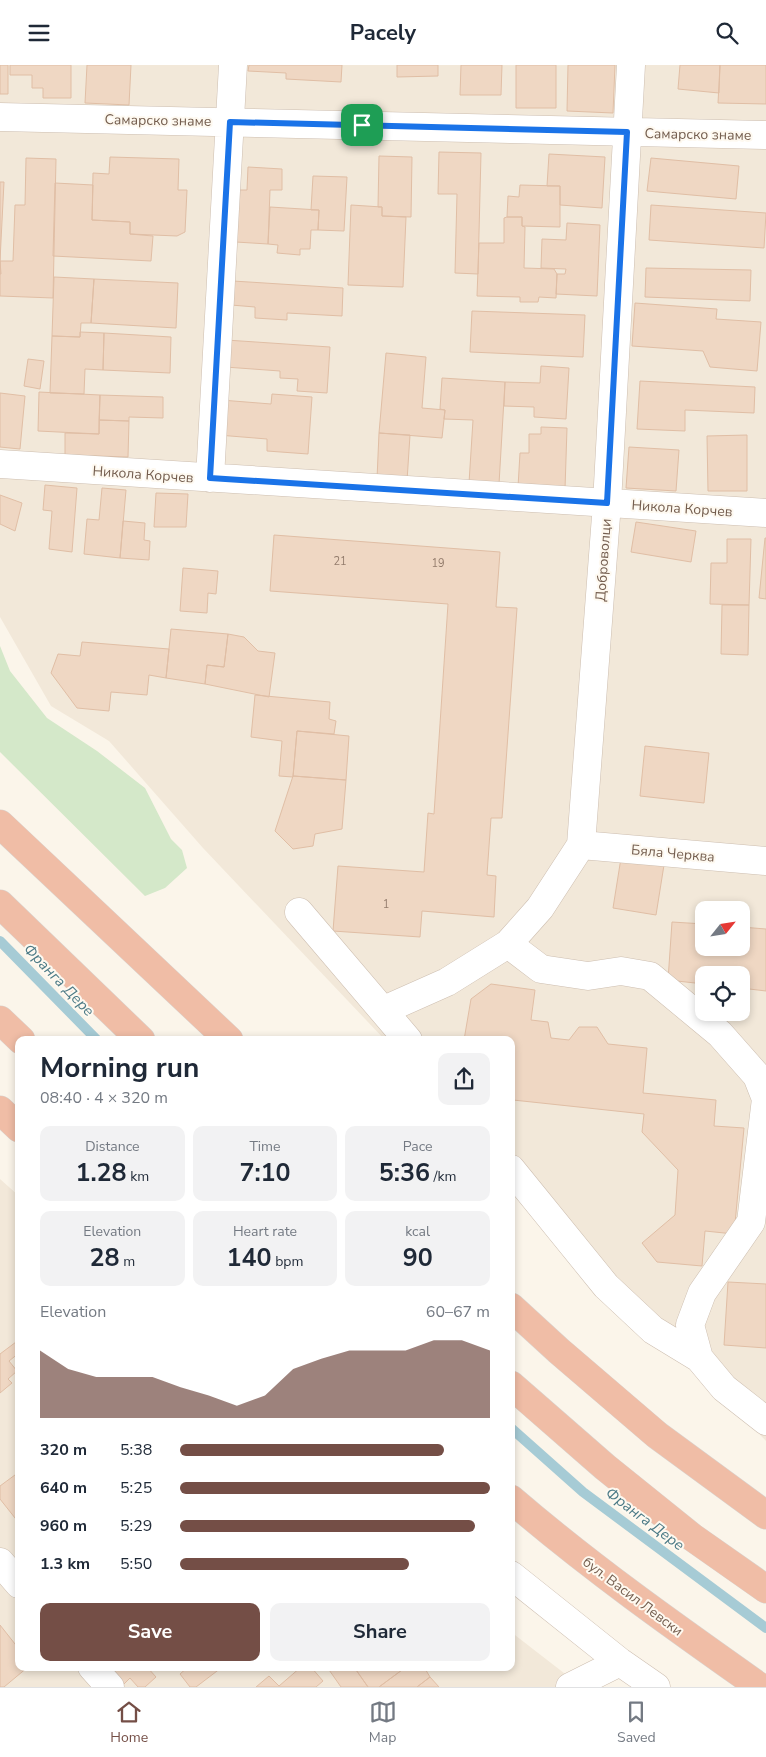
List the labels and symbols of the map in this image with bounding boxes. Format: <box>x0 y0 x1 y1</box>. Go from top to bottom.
pin <box>341 104 383 146</box>
street label: Самарско знаме <box>104 110 212 131</box>
street label: Самарско знаме <box>644 124 752 145</box>
street label: Никола Корчев <box>92 461 194 488</box>
street label: Никола Корчев <box>631 495 733 522</box>
street label: Доброволци <box>591 518 616 602</box>
house number: 21 <box>333 554 347 569</box>
house number: 19 <box>431 556 445 571</box>
street label: Бяла Черква <box>630 840 716 867</box>
house number: 1 <box>383 897 389 912</box>
north arrow <box>695 901 750 956</box>
water label: Франга Дере <box>19 939 99 1021</box>
water label: Франга Дере <box>602 1483 688 1555</box>
street label: бул. Васил Левски <box>579 1552 687 1640</box>

